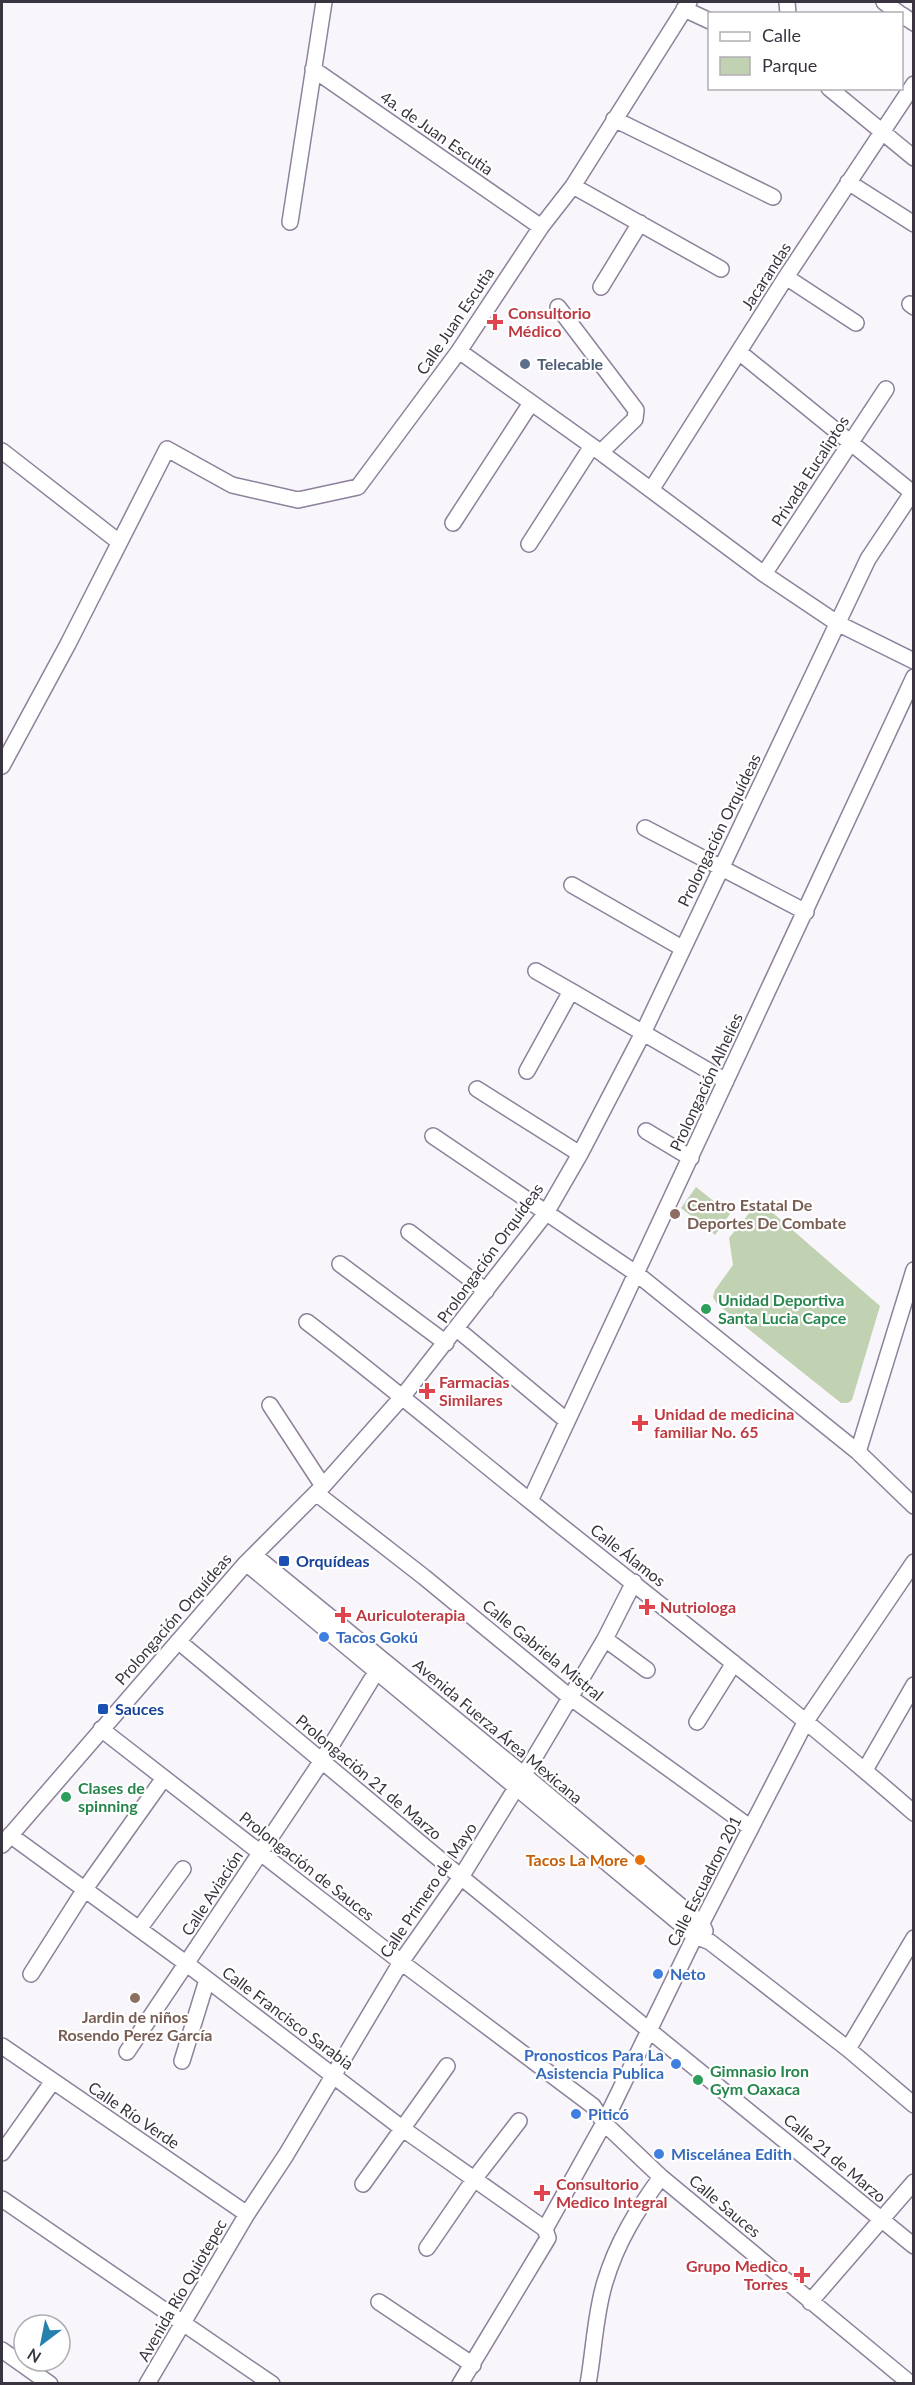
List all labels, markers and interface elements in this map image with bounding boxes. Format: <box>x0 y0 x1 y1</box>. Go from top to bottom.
legend <box>708 12 903 90</box>
text: Calle <box>762 24 801 46</box>
text: Parque <box>762 54 817 76</box>
street label: 4a. de Juan Escutia <box>377 87 497 179</box>
street label: Jacarandas <box>737 238 794 313</box>
street label: Calle Juan Escutia <box>412 264 497 378</box>
place label: Consultorio Médico <box>508 303 591 340</box>
marker: Consultorio Médico <box>486 313 504 331</box>
place label: Telecable <box>537 354 604 373</box>
marker: Telecable <box>518 357 532 371</box>
street label: Privada Eucaliptos <box>767 412 852 529</box>
street label: Prolongación Orquídeas <box>673 750 764 909</box>
street label: Prolongación Alhelíes <box>665 1010 746 1154</box>
street label: Prolongación Orquídeas <box>433 1179 547 1326</box>
place label: Centro Estatal De Deportes De Combate <box>687 1195 847 1232</box>
marker: Centro Estatal De Deportes De Combate <box>668 1207 682 1221</box>
place label: Unidad Deportiva Santa Lucia Capce <box>718 1290 847 1327</box>
marker: Unidad Deportiva Santa Lucia Capce <box>699 1302 713 1316</box>
place label: Farmacias Similares <box>439 1372 510 1409</box>
marker: Farmacias Similares <box>420 1384 434 1398</box>
place label: Unidad de medicina familiar No. 65 <box>654 1404 794 1441</box>
marker: Unidad de medicina familiar No. 65 <box>631 1414 649 1432</box>
street label: Calle Álamos <box>587 1519 670 1590</box>
street label: Prolongación Orquídeas <box>110 1549 235 1688</box>
place label: Orquídeas <box>296 1551 370 1570</box>
marker: Orquídeas <box>277 1554 291 1568</box>
street label: Calle Gabriela Mistral <box>479 1595 608 1704</box>
place label: Nutriologa <box>660 1597 736 1616</box>
marker: Nutriologa <box>638 1598 656 1616</box>
place label: Auriculoterapia <box>355 1605 465 1624</box>
marker: Auriculoterapia <box>334 1606 352 1624</box>
place label: Tacos Gokú <box>336 1627 418 1646</box>
marker: Tacos Gokú <box>317 1630 331 1644</box>
street label: Avenida Fuerza Área Mexicana <box>410 1654 587 1807</box>
place label: Sauces <box>115 1699 164 1718</box>
marker: Sauces <box>96 1702 110 1716</box>
street label: Prolongación 21 de Marzo <box>293 1710 446 1843</box>
place label: Clases de spinning <box>78 1778 145 1815</box>
marker: Clases de spinning <box>59 1790 73 1804</box>
street label: Prolongación de Sauces <box>236 1807 378 1924</box>
street label: Calle Escuadron 201 <box>662 1812 745 1949</box>
street label: Calle Primero de Mayo <box>375 1818 480 1961</box>
street label: Calle Aviación <box>177 1846 246 1939</box>
place label: Tacos La More <box>526 1850 628 1869</box>
marker: Tacos La More <box>633 1853 647 1867</box>
street label: Calle Francisco Sarabia <box>219 1962 358 2073</box>
place label: Neto <box>670 1964 706 1983</box>
marker: Neto <box>651 1967 665 1981</box>
marker: Jardin de niños Rosendo Perez García <box>128 1991 142 2005</box>
place label: Jardin de niños Rosendo Perez García <box>58 2007 212 2044</box>
place label: Pronosticos Para La Asistencia Publica <box>524 2045 664 2082</box>
marker: Pronosticos Para La Asistencia Publica <box>669 2057 683 2071</box>
place label: Gimnasio Iron Gym Oaxaca <box>710 2061 809 2098</box>
marker: Gimnasio Iron Gym Oaxaca <box>691 2073 705 2087</box>
street label: Calle Río Verde <box>85 2077 184 2152</box>
place label: Piticó <box>588 2104 629 2123</box>
marker: Piticó <box>569 2107 583 2121</box>
street label: Calle 21 de Marzo <box>780 2109 890 2206</box>
place label: Miscelánea Edith <box>671 2144 792 2163</box>
marker: Miscelánea Edith <box>652 2147 666 2161</box>
street label: Calle Sauces <box>686 2170 765 2241</box>
place label: Consultorio Medico Integral <box>556 2174 668 2211</box>
marker: Consultorio Medico Integral <box>533 2184 551 2202</box>
street label: Avenida Río Quiotepec <box>133 2215 230 2364</box>
place label: Grupo Medico Torres <box>686 2256 788 2293</box>
marker: Grupo Medico Torres <box>793 2266 811 2284</box>
north arrow <box>12 2313 72 2373</box>
text: N <box>24 2345 44 2367</box>

